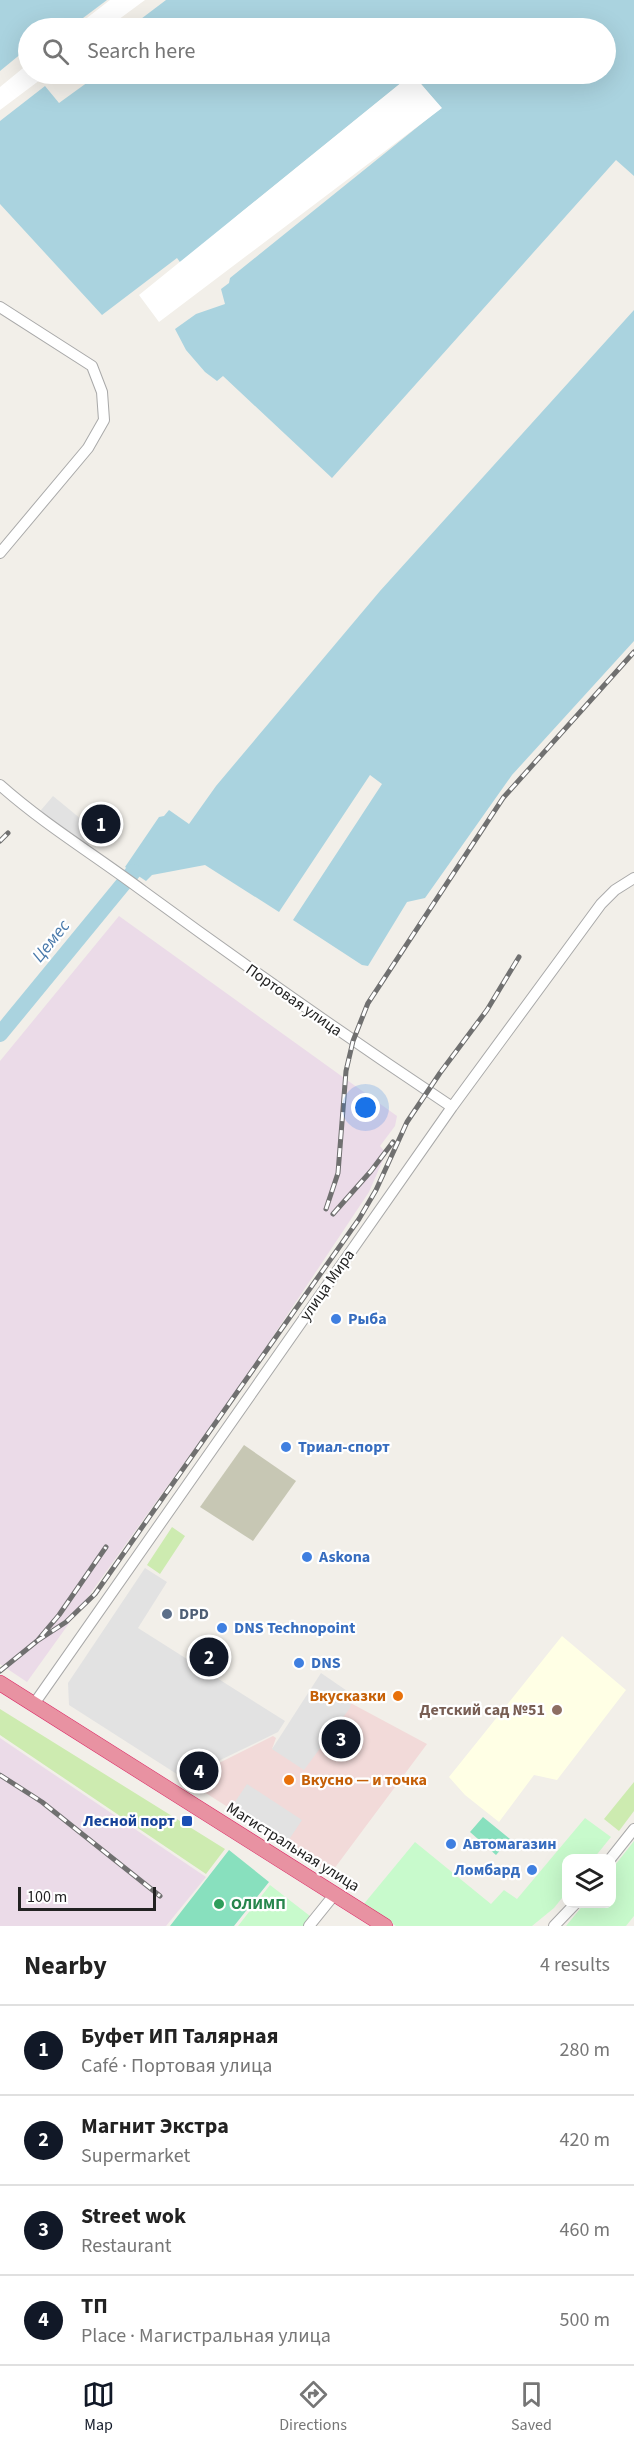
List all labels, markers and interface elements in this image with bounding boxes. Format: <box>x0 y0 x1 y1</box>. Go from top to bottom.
search box <box>18 18 616 84</box>
icon: search <box>39 35 72 68</box>
text: Search here <box>87 35 195 67</box>
pin: 1 <box>82 802 120 846</box>
water label: Цемес <box>26 914 76 968</box>
street label: Портовая улица <box>241 959 347 1041</box>
your location <box>351 1093 380 1122</box>
street label: улица Мира <box>294 1245 360 1325</box>
place label: Рыба <box>348 1308 387 1330</box>
marker: Рыба <box>329 1312 343 1326</box>
place label: Триал-спорт <box>298 1436 390 1458</box>
marker: Триал-спорт <box>279 1440 293 1454</box>
place label: Askona <box>318 1546 370 1568</box>
marker: Askona <box>300 1550 314 1564</box>
place label: DPD <box>179 1603 209 1625</box>
marker: DPD <box>160 1607 174 1621</box>
place label: DNS Technopoint <box>234 1617 355 1639</box>
marker: DNS Technopoint <box>215 1621 229 1635</box>
pin: 2 <box>190 1634 228 1680</box>
place label: DNS <box>311 1652 341 1674</box>
marker: DNS <box>292 1656 306 1670</box>
place label: Вкусказки <box>309 1685 386 1707</box>
marker: Вкусказки <box>391 1689 405 1703</box>
place label: Детский сад №51 <box>420 1699 545 1721</box>
marker: Детский сад №51 <box>550 1703 564 1717</box>
pin: 3 <box>322 1716 360 1762</box>
pin: 4 <box>180 1748 218 1794</box>
place label: Вкусно — и точка <box>301 1769 427 1791</box>
marker: Вкусно — и точка <box>282 1773 296 1787</box>
street label: Магистральная улица <box>222 1797 364 1897</box>
place label: Лесной порт <box>82 1810 175 1832</box>
marker: Лесной порт <box>180 1814 194 1828</box>
place label: Автомагазин <box>462 1833 557 1855</box>
marker: Автомагазин <box>444 1837 458 1851</box>
map controls <box>562 1854 616 1908</box>
button: layers <box>562 1854 616 1908</box>
place label: Ломбард <box>453 1859 521 1881</box>
marker: Ломбард <box>525 1863 539 1877</box>
scale bar <box>18 1884 156 1912</box>
text: 100 m <box>27 1886 67 1908</box>
place label: ОЛИМП <box>231 1893 286 1915</box>
marker: ОЛИМП <box>212 1897 226 1911</box>
text: Nearby <box>24 1947 107 1984</box>
text: 4 results <box>540 1951 610 1979</box>
text: Буфет ИП Талярная <box>81 2020 279 2052</box>
text: 1 <box>38 2036 49 2064</box>
text: 280 m <box>560 2036 610 2064</box>
text: Café · Портовая улица <box>81 2052 272 2080</box>
text: Магнит Экстра <box>81 2110 229 2142</box>
text: 2 <box>38 2126 49 2154</box>
text: 420 m <box>560 2126 610 2154</box>
text: Supermarket <box>81 2142 190 2170</box>
text: Street wok <box>81 2200 186 2232</box>
text: 3 <box>38 2216 49 2244</box>
text: 460 m <box>560 2216 610 2244</box>
text: Restaurant <box>81 2232 172 2260</box>
text: ТП <box>81 2290 108 2322</box>
text: 4 <box>38 2306 49 2334</box>
text: 500 m <box>560 2306 610 2334</box>
text: Place · Магистральная улица <box>81 2322 331 2350</box>
tab: Map <box>82 2378 115 2436</box>
tab: Directions <box>279 2378 347 2436</box>
tab: Saved <box>511 2378 552 2436</box>

